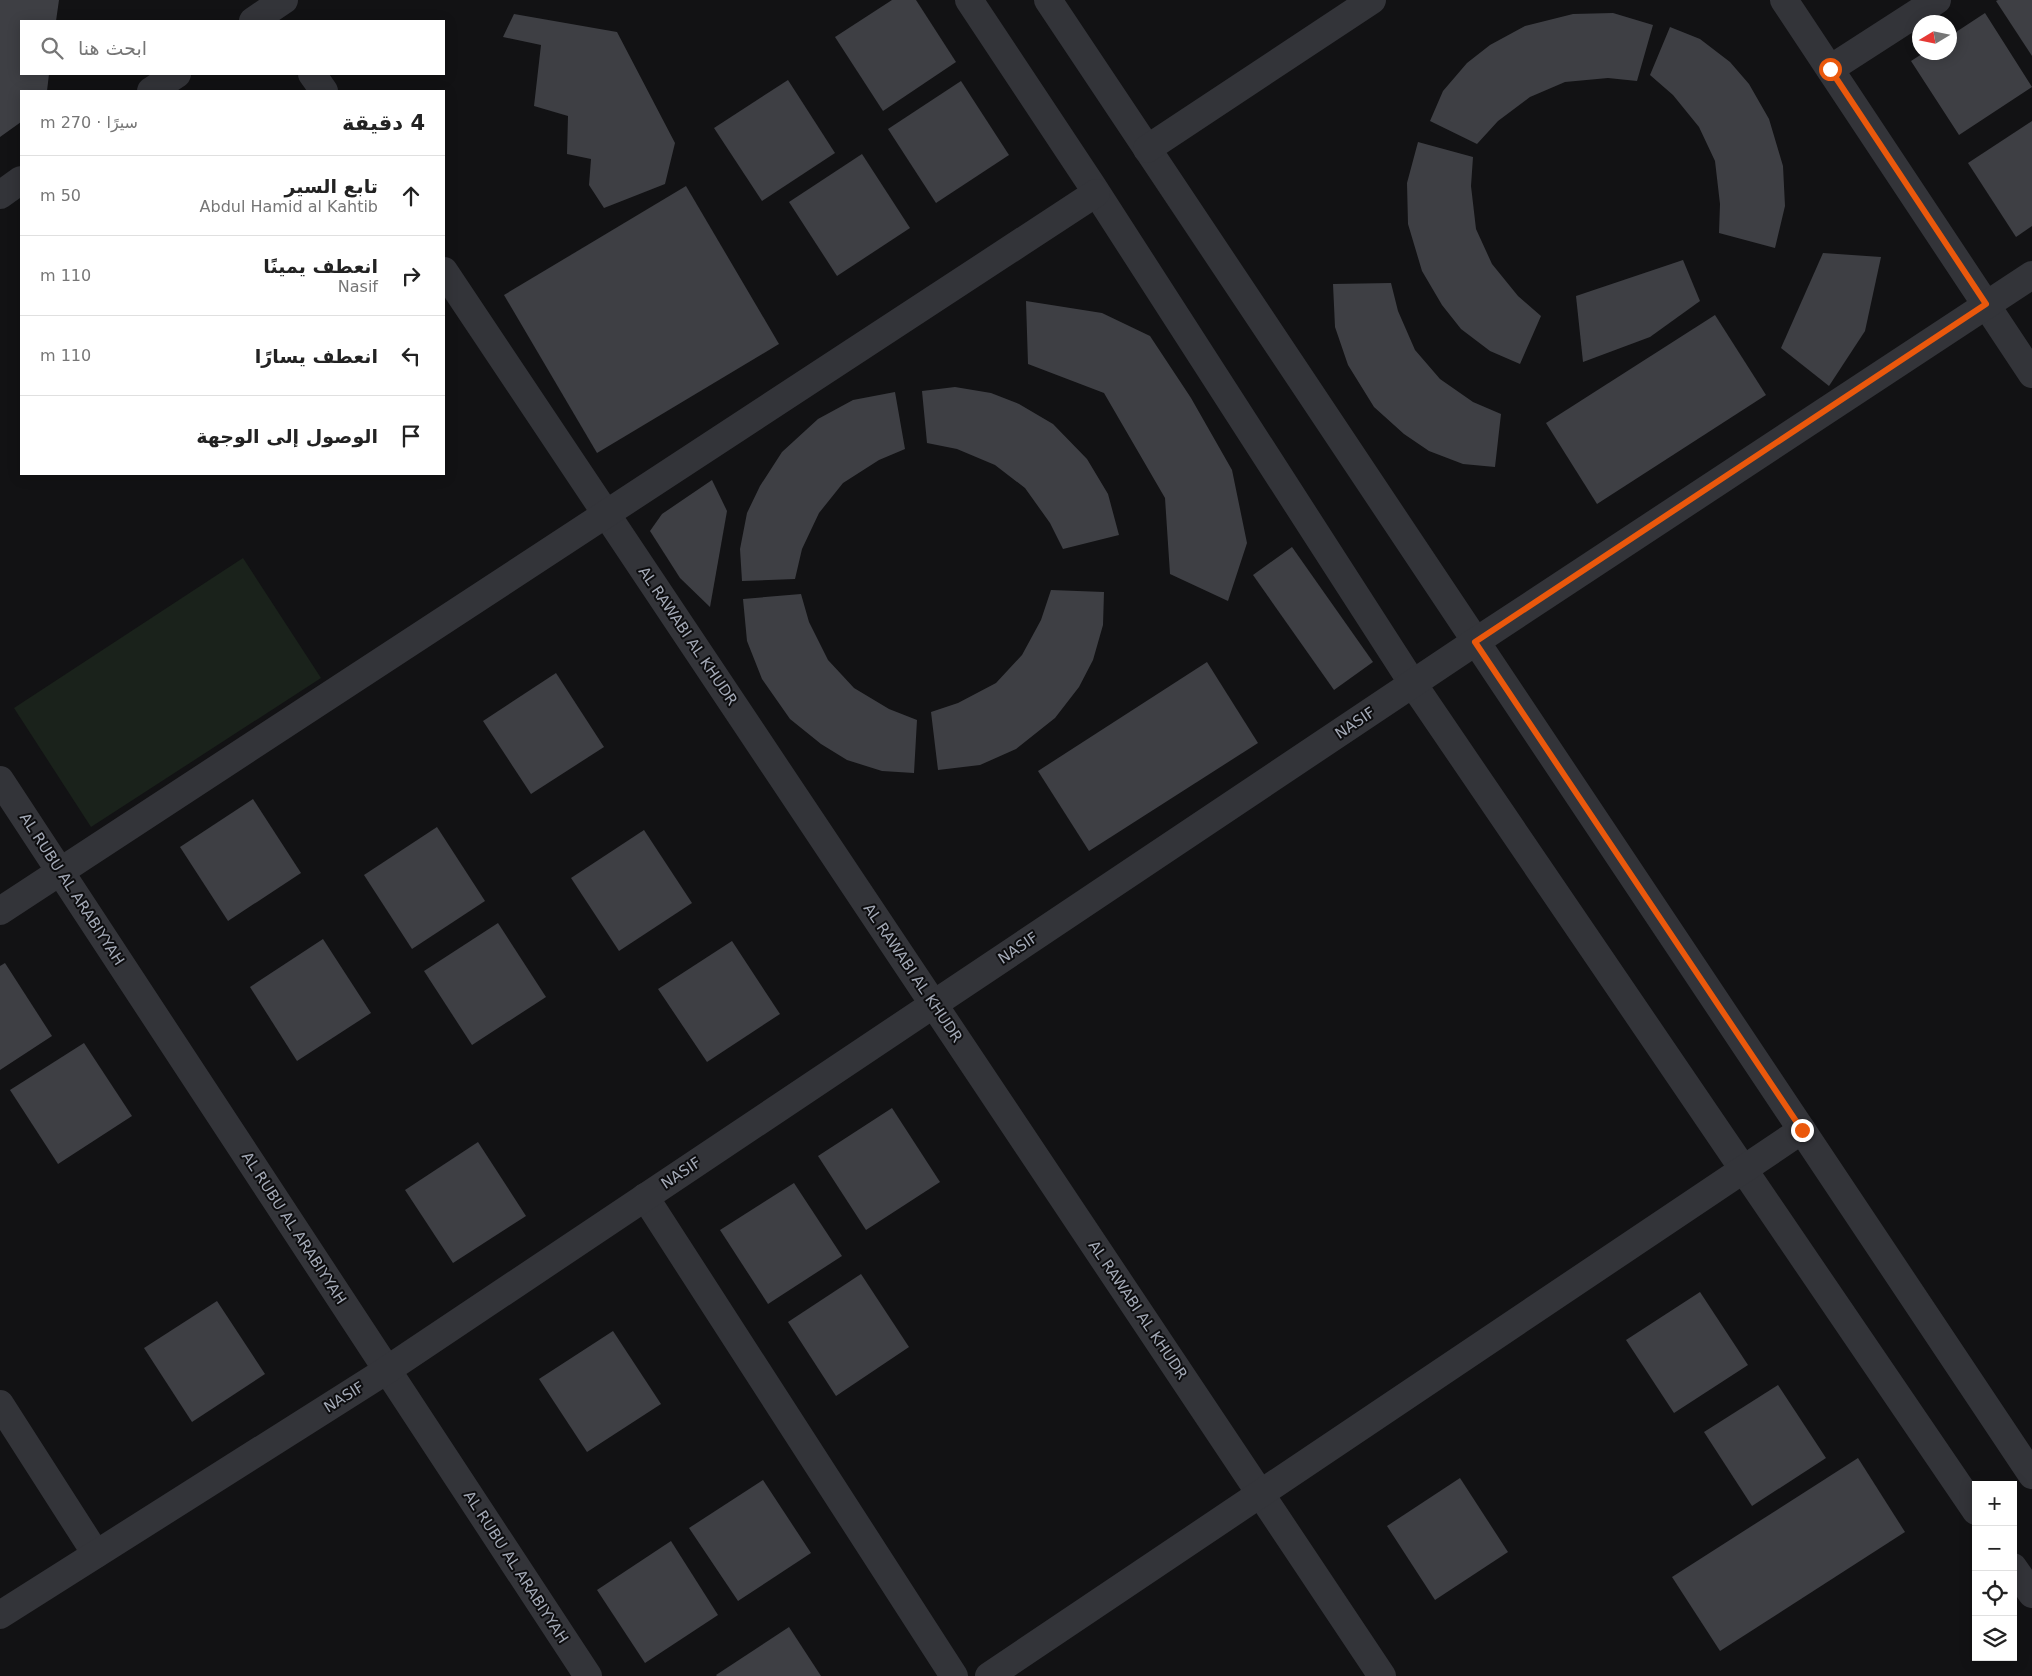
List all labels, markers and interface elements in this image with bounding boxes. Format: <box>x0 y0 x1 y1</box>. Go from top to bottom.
north arrow <box>1912 15 1957 60</box>
search box <box>20 20 445 75</box>
icon: search <box>38 34 66 62</box>
text: ابحث هنا <box>78 37 147 59</box>
route start <box>1819 58 1842 81</box>
text: 4 دقيقة <box>342 111 425 135</box>
text: سيرًا · 270 m <box>40 113 138 132</box>
text: تابع السير <box>284 175 378 197</box>
icon: ahead <box>397 182 425 210</box>
text: 50 m <box>40 186 81 205</box>
text: Abdul Hamid al Kahtib <box>200 197 378 216</box>
text: انعطف يمينًا <box>263 255 378 277</box>
icon: right <box>397 262 425 290</box>
text: 110 m <box>40 266 91 285</box>
text: Nasif <box>338 277 378 296</box>
icon: left <box>397 342 425 370</box>
text: انعطف يسارًا <box>255 345 378 367</box>
text: 110 m <box>40 346 91 365</box>
icon: arrive <box>397 422 425 450</box>
text: الوصول إلى الوجهة <box>196 425 378 447</box>
street label: AL RAWABI AL KHUDR <box>635 563 741 709</box>
street label: NASIF <box>1332 703 1378 743</box>
street label: AL RUBU AL ARABIYYAH <box>16 809 128 969</box>
street label: AL RAWABI AL KHUDR <box>860 900 966 1046</box>
street label: NASIF <box>995 928 1041 968</box>
route end <box>1791 1119 1814 1142</box>
street label: AL RUBU AL ARABIYYAH <box>238 1148 350 1308</box>
street label: NASIF <box>658 1153 704 1193</box>
street label: AL RAWABI AL KHUDR <box>1085 1237 1191 1383</box>
street label: NASIF <box>321 1378 367 1416</box>
map controls <box>1972 1481 2017 1661</box>
button: + <box>1972 1481 2017 1526</box>
street label: AL RUBU AL ARABIYYAH <box>460 1487 572 1647</box>
button: − <box>1972 1526 2017 1571</box>
button: locate <box>1972 1571 2017 1616</box>
button: layers <box>1972 1616 2017 1661</box>

